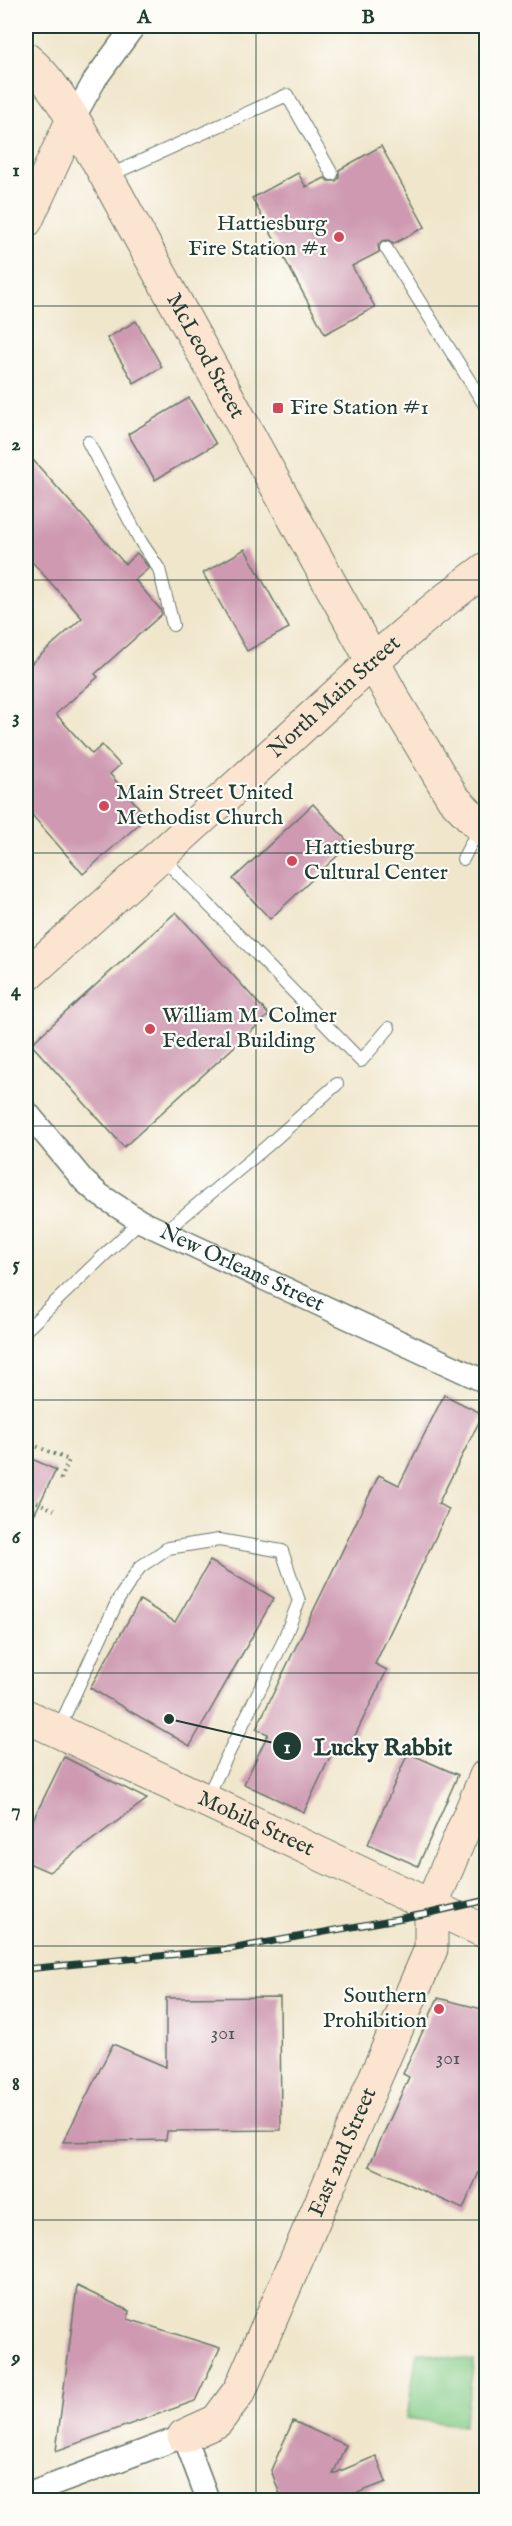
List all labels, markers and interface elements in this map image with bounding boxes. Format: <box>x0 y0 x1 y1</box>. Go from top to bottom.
text: A <box>136 5 152 30</box>
text: B <box>361 5 375 30</box>
text: 1 <box>12 158 20 183</box>
place label: Hattiesburg Fire Station #1 <box>188 210 328 263</box>
marker: Hattiesburg Fire Station #1 <box>332 230 346 244</box>
street label: McLeod Street <box>159 288 251 424</box>
place label: Fire Station #1 <box>290 394 429 422</box>
marker: Fire Station #1 <box>271 401 285 415</box>
text: 2 <box>11 432 21 457</box>
street label: North Main Street <box>262 629 407 765</box>
text: 3 <box>12 705 20 730</box>
place label: Main Street United Methodist Church <box>116 779 293 832</box>
marker: Main Street United Methodist Church <box>97 799 111 813</box>
place label: Hattiesburg Cultural Center <box>304 834 448 887</box>
marker: Hattiesburg Cultural Center <box>285 854 299 868</box>
text: 4 <box>11 978 22 1003</box>
place label: William M. Colmer Federal Building <box>162 1002 337 1055</box>
marker: William M. Colmer Federal Building <box>143 1022 157 1036</box>
street label: New Orleans Street <box>155 1218 329 1319</box>
text: 5 <box>12 1252 20 1277</box>
text: 6 <box>12 1525 22 1550</box>
callout: Lucky Rabbit <box>272 1725 464 1767</box>
text: Lucky Rabbit <box>314 1733 453 1764</box>
text: 1 <box>284 1737 291 1760</box>
street label: Mobile Street <box>193 1785 319 1863</box>
text: 7 <box>11 1798 21 1823</box>
place label: Southern Prohibition <box>323 1982 427 2035</box>
marker: Southern Prohibition <box>432 2002 446 2016</box>
house number: 301 <box>211 2021 235 2046</box>
house number: 301 <box>436 2046 460 2071</box>
text: 8 <box>12 2072 20 2097</box>
street label: East 2nd Street <box>303 2083 383 2221</box>
text: 9 <box>11 2345 21 2370</box>

